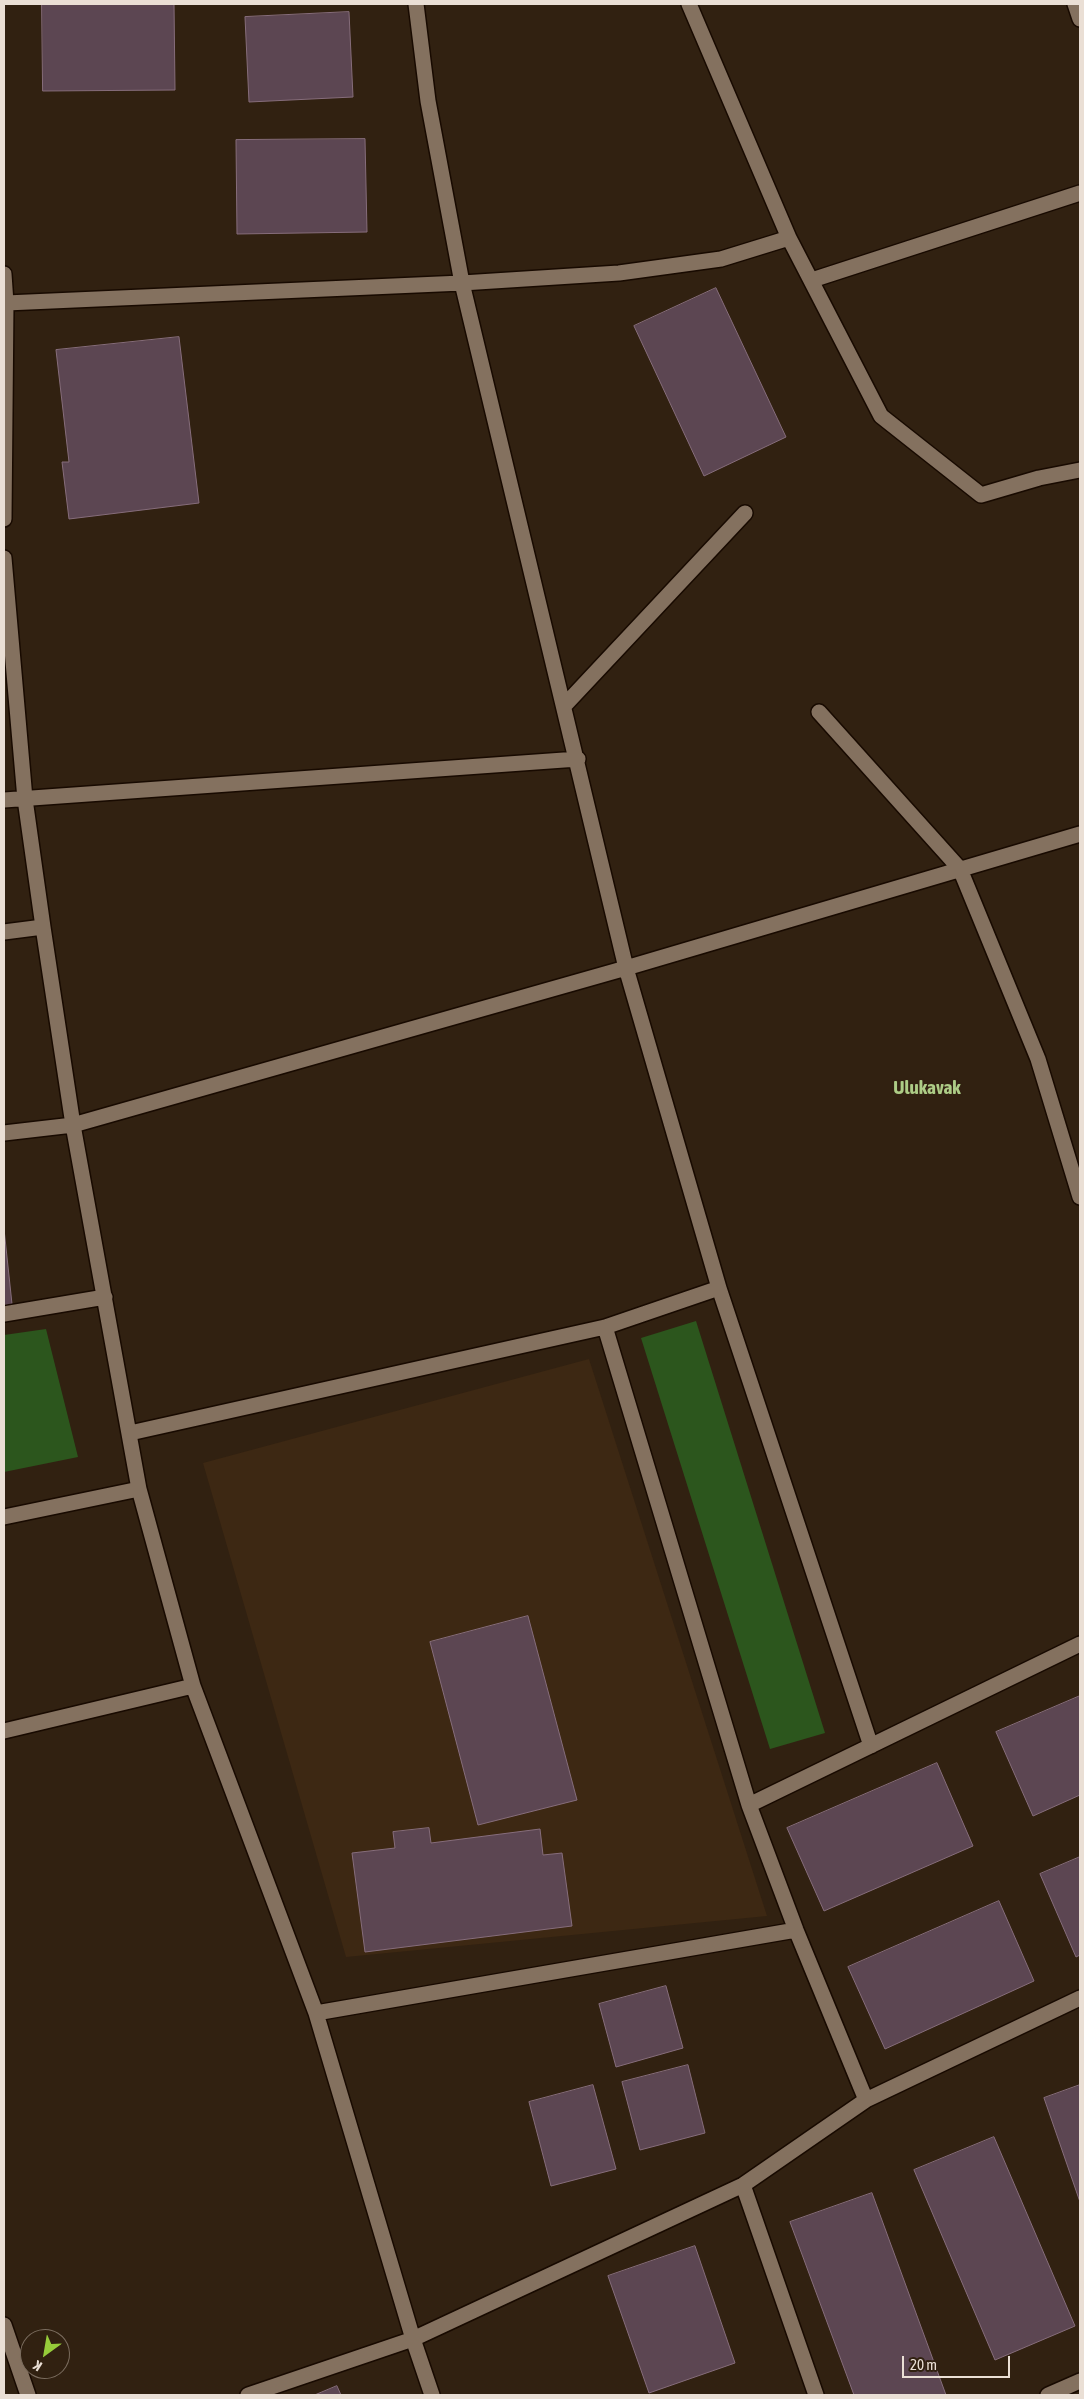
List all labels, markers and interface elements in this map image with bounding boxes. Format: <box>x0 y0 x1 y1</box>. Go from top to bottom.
district label: Ulukavak <box>893 1077 961 1099</box>
north arrow <box>20 2329 70 2379</box>
scale bar <box>904 2346 1012 2378</box>
text: 20 m <box>910 2356 937 2373</box>
text: K <box>30 2357 45 2374</box>

